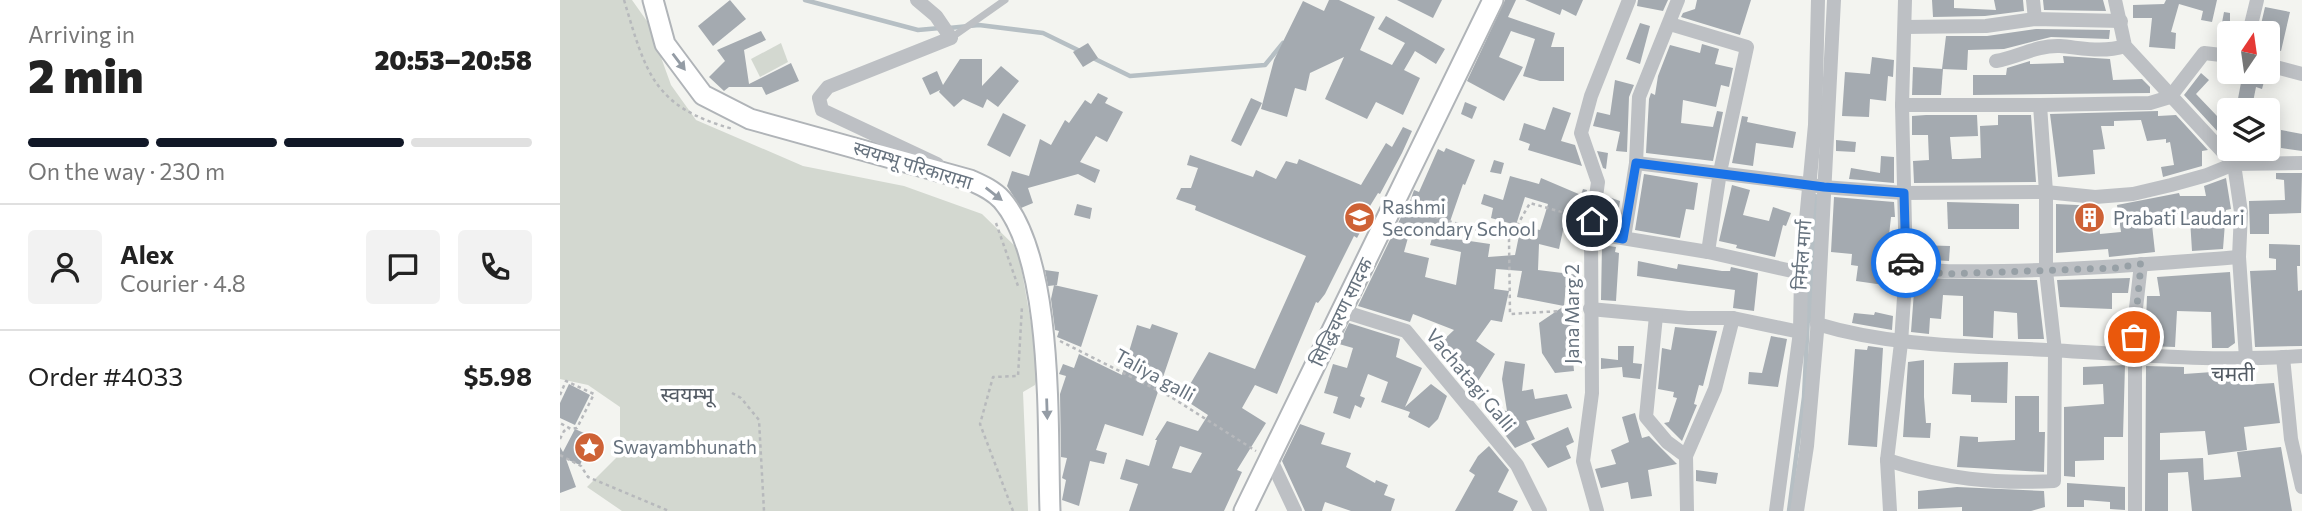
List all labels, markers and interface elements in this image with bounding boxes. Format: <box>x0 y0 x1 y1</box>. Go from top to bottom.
text: Arriving in <box>28 20 135 48</box>
north arrow <box>2217 21 2280 84</box>
map controls <box>2217 21 2280 161</box>
text: 20:53–20:58 <box>374 44 532 75</box>
text: 2 min <box>28 46 144 102</box>
one-way arrow <box>671 53 685 71</box>
button: layers <box>2217 98 2280 161</box>
street label: स्वयम्भू परिकारामा <box>850 135 977 196</box>
text: On the way · 230 m <box>28 157 225 185</box>
one-way arrow <box>984 187 1002 202</box>
pin <box>1562 191 1622 251</box>
place label: Rashmi Secondary School <box>1382 195 1536 240</box>
school or university icon: Rashmi Secondary School <box>1342 201 1376 235</box>
building icon: Prabati Laudari <box>2073 201 2107 235</box>
icon: home <box>1573 202 1611 240</box>
place label: Prabati Laudari <box>2113 206 2245 229</box>
street label: निर्मल मार्ग <box>1788 218 1815 291</box>
courier <box>1871 228 1941 298</box>
button: person <box>28 230 102 304</box>
button: chat <box>366 230 440 304</box>
button: phone <box>458 230 532 304</box>
text: Alex <box>120 238 174 269</box>
icon: car <box>1887 244 1925 282</box>
street label: सिद्धिचरण सादक <box>1304 254 1377 370</box>
street label: Jana Marg 2 <box>1560 264 1583 364</box>
text: Courier · 4.8 <box>120 269 246 297</box>
pin <box>2104 307 2164 367</box>
icon: bag <box>2115 318 2153 356</box>
street label: Vachatagi Galli <box>1422 324 1521 436</box>
street label: Taliya galli <box>1111 343 1199 406</box>
text: Order #4033 <box>28 360 183 391</box>
text: $5.98 <box>464 360 532 391</box>
district label: चमती <box>2211 360 2255 385</box>
district label: स्वयम्भू <box>660 381 717 408</box>
one-way arrow <box>1041 398 1052 420</box>
place icon: Swayambhunath <box>573 430 607 464</box>
place label: Swayambhunath <box>613 435 757 458</box>

